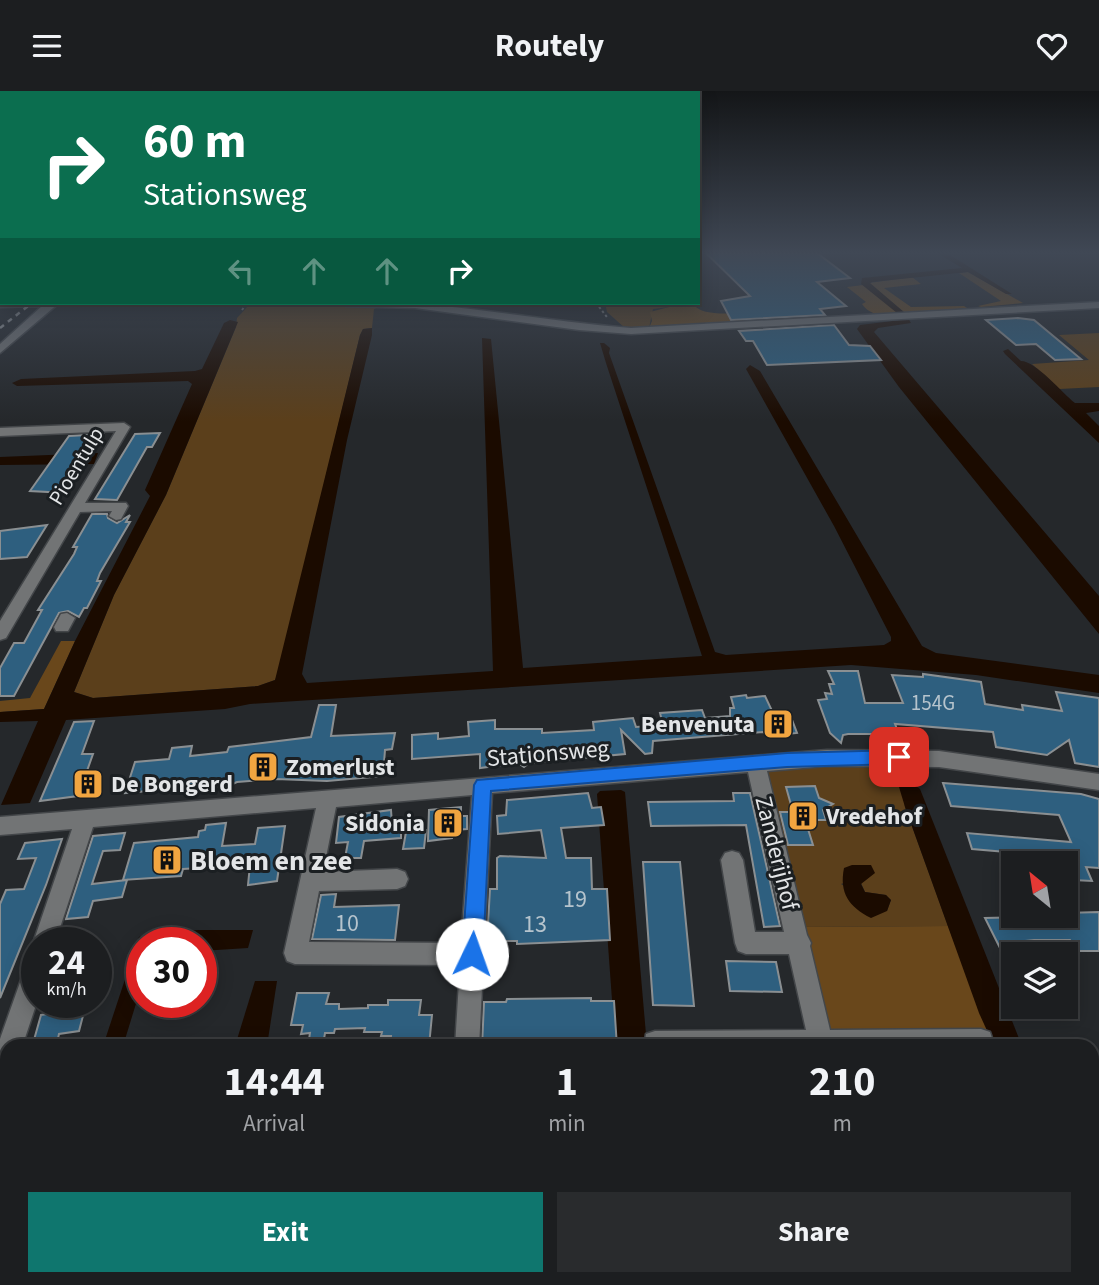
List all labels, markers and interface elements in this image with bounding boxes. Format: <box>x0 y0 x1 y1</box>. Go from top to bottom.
text: Routely <box>495 23 604 69</box>
icon: menu <box>28 27 66 65</box>
icon: heart <box>1033 27 1071 65</box>
text: 60 m <box>143 107 247 177</box>
icon: right <box>28 119 119 210</box>
text: Stationsweg <box>143 172 307 218</box>
icon: left <box>222 252 260 290</box>
icon: ahead <box>295 252 333 290</box>
icon: ahead <box>368 252 406 290</box>
icon: right <box>441 252 479 290</box>
street label: Pioentulp <box>41 421 111 511</box>
house number: 154G <box>911 688 955 718</box>
place label: Benvenuta <box>641 707 755 742</box>
building icon: Benvenuta <box>761 707 795 741</box>
pin <box>869 727 929 787</box>
street label: Stationsweg <box>485 731 611 776</box>
icon: arrive <box>880 738 918 776</box>
building icon: Zomerlust <box>246 750 280 784</box>
place label: Zomerlust <box>286 750 394 785</box>
building icon: De Bongerd <box>71 767 105 801</box>
place label: De Bongerd <box>111 767 233 802</box>
street label: Zanderijhof <box>745 793 808 915</box>
building icon: Vredehof <box>786 799 820 833</box>
place label: Vredehof <box>825 799 923 834</box>
place label: Sidonia <box>345 806 425 841</box>
building icon: Sidonia <box>431 806 465 840</box>
place label: Bloem en zee <box>190 841 352 881</box>
building icon: Bloem en zee <box>150 843 184 877</box>
north arrow <box>1001 851 1078 927</box>
map controls <box>1001 851 1078 1019</box>
house number: 19 <box>563 882 587 917</box>
house number: 10 <box>335 906 359 941</box>
house number: 13 <box>523 907 547 942</box>
position arrow <box>435 917 509 991</box>
speed limit sign: 30 <box>126 927 217 1018</box>
text: 24 <box>48 938 85 988</box>
button: layers <box>1001 942 1078 1019</box>
text: km/h <box>47 977 86 1002</box>
text: 14:44 <box>223 1052 325 1112</box>
text: 1 <box>556 1052 578 1112</box>
text: 210 <box>809 1052 876 1112</box>
text: Arrival <box>243 1107 305 1140</box>
text: min <box>548 1107 586 1140</box>
text: m <box>833 1107 852 1140</box>
button: Exit <box>28 1192 543 1272</box>
button: Share <box>557 1192 1071 1272</box>

